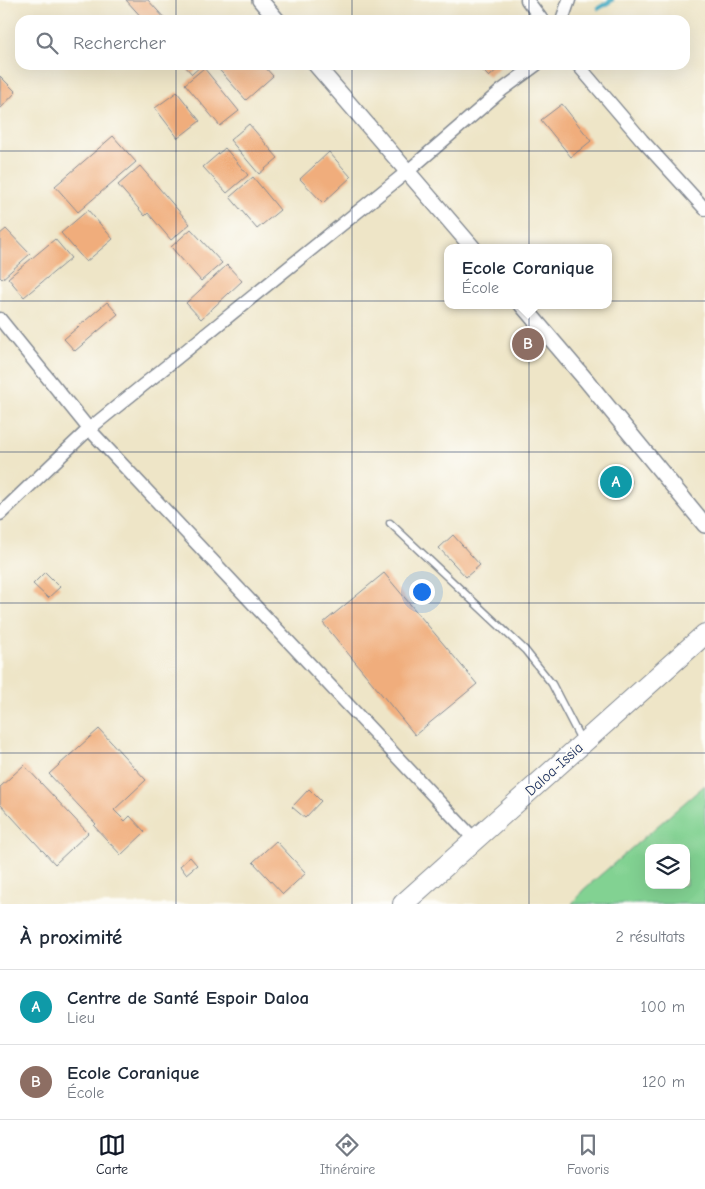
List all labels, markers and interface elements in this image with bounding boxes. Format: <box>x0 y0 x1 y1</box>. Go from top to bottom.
search box <box>15 15 690 70</box>
icon: search <box>33 29 61 57</box>
text: Rechercher <box>73 32 166 54</box>
popup <box>444 244 612 309</box>
text: Ecole Coranique <box>462 257 594 279</box>
text: École <box>462 279 499 297</box>
pin: B <box>512 325 544 363</box>
pin: A <box>600 463 632 501</box>
your location <box>409 579 435 605</box>
street label: Daloa-Issia <box>521 738 587 800</box>
map controls <box>645 844 690 889</box>
button: layers <box>645 844 690 889</box>
text: À proximité <box>20 925 122 949</box>
text: 2 résultats <box>615 928 685 946</box>
text: Centre de Santé Espoir Daloa <box>67 987 309 1009</box>
text: A <box>32 998 40 1016</box>
text: 100 m <box>641 998 685 1016</box>
text: Lieu <box>67 1009 95 1027</box>
text: Ecole Coranique <box>67 1062 199 1084</box>
text: B <box>31 1073 41 1091</box>
text: 120 m <box>642 1073 685 1091</box>
text: École <box>67 1084 104 1102</box>
tab: Carte <box>96 1131 128 1178</box>
tab: Itinéraire <box>320 1131 375 1178</box>
tab: Favoris <box>567 1131 609 1178</box>

